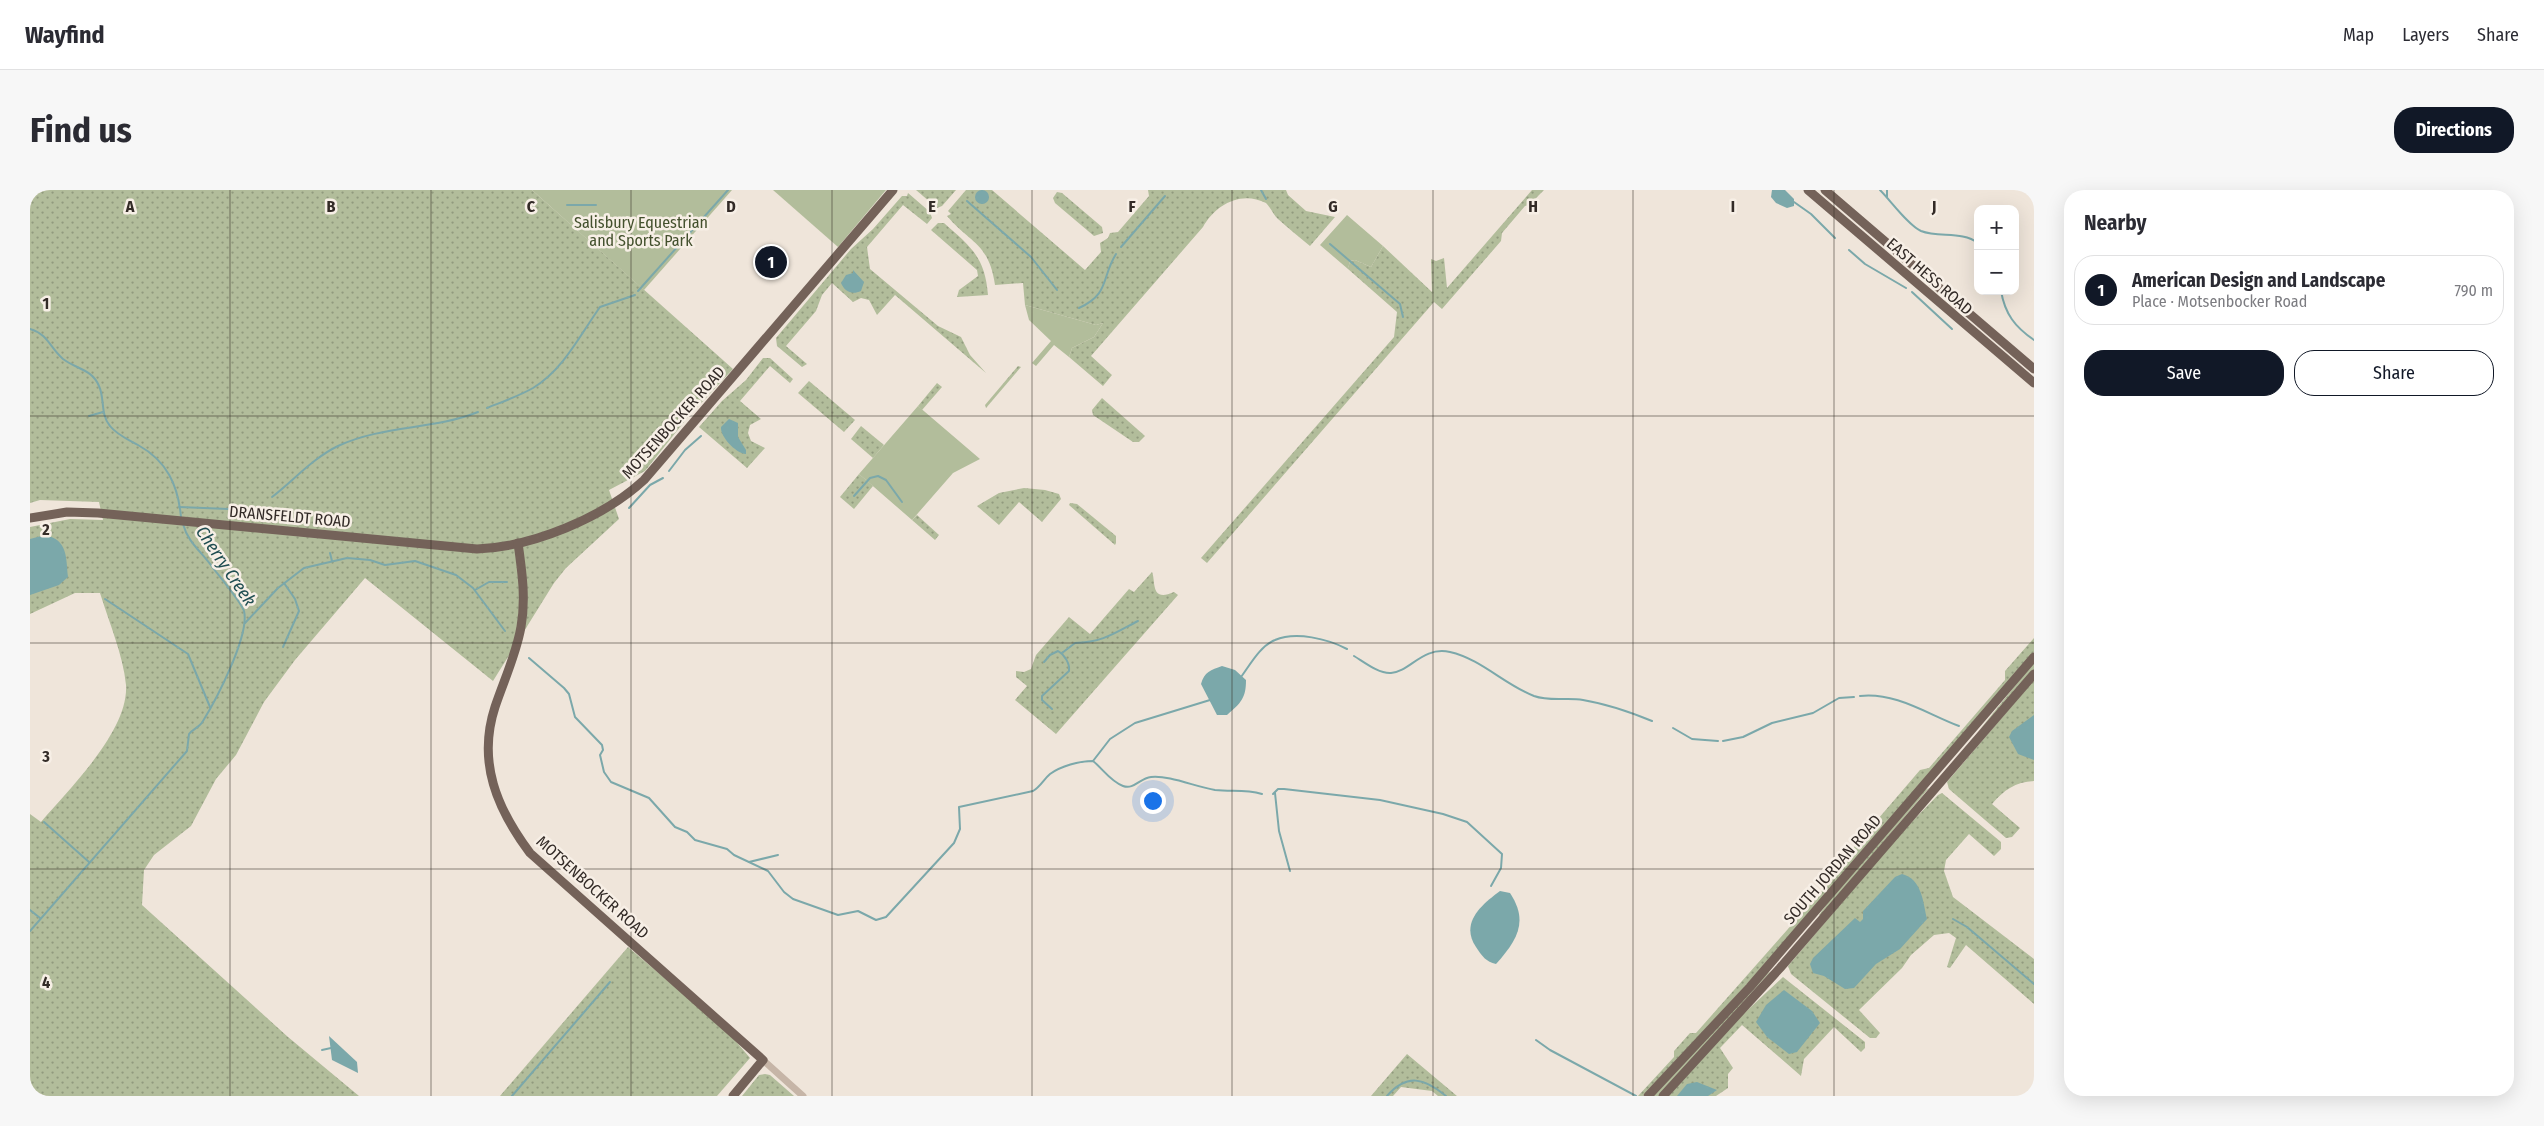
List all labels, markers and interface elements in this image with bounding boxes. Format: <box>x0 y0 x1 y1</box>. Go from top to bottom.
text: Wayfind <box>25 21 105 49</box>
text: Map <box>2343 24 2374 46</box>
text: Layers <box>2402 24 2449 46</box>
text: Share <box>2477 24 2519 46</box>
button: Directions <box>2394 107 2514 153</box>
text: Find us <box>30 109 132 151</box>
text: A <box>125 197 135 216</box>
text: B <box>327 197 336 216</box>
text: C <box>527 197 536 216</box>
text: D <box>726 197 736 216</box>
text: E <box>928 197 936 216</box>
text: F <box>1128 197 1136 216</box>
text: G <box>1328 197 1338 216</box>
text: H <box>1528 197 1538 216</box>
text: I <box>1731 197 1735 216</box>
text: J <box>1931 197 1936 216</box>
map controls <box>1974 205 2019 295</box>
button: + <box>1974 205 2019 250</box>
text: Nearby <box>2084 210 2146 236</box>
park label: Salisbury Equestrian and Sports Park <box>574 213 708 250</box>
street label: EAST HESS ROAD <box>1883 234 1976 319</box>
pin: 1 <box>755 243 787 281</box>
button: − <box>1974 250 2019 295</box>
text: American Design and Landscape <box>2132 269 2385 292</box>
text: 1 <box>2098 281 2104 300</box>
text: 790 m <box>2455 281 2493 300</box>
text: Place · Motsenbocker Road <box>2132 292 2307 311</box>
text: 1 <box>43 294 49 313</box>
button: Save <box>2084 350 2284 396</box>
button: Share <box>2294 350 2494 396</box>
street label: MOTSENBOCKER ROAD <box>618 362 729 482</box>
street label: DRANSFELDT ROAD <box>228 502 351 531</box>
text: 2 <box>41 520 50 539</box>
water label: Cherry Creek <box>191 522 261 610</box>
text: 3 <box>41 747 50 766</box>
your location <box>1140 788 1166 814</box>
street label: SOUTH JORDAN ROAD <box>1780 811 1885 928</box>
street label: MOTSENBOCKER ROAD <box>533 832 653 943</box>
text: 4 <box>42 973 50 992</box>

